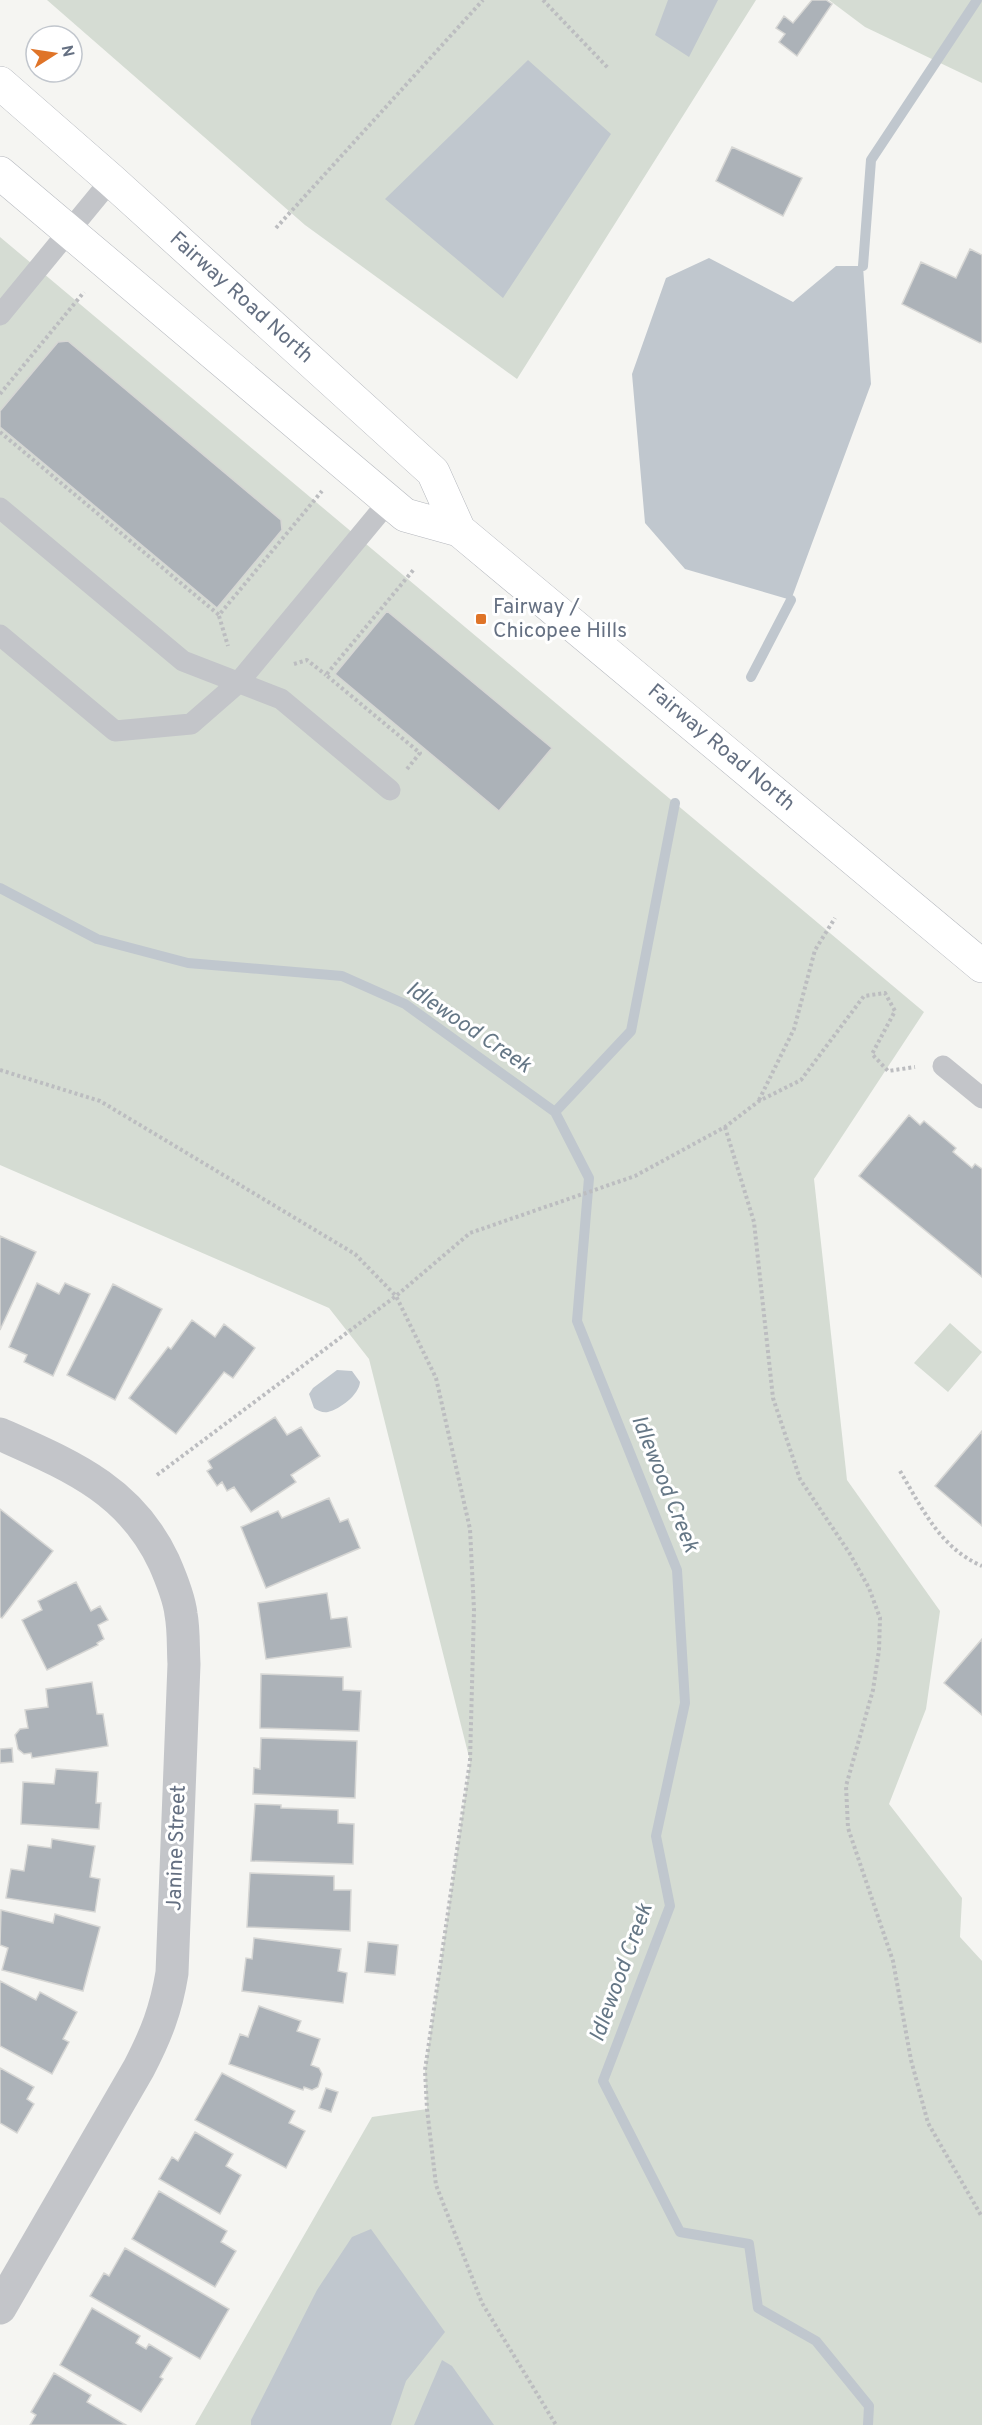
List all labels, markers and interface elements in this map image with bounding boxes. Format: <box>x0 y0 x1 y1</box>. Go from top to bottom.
north arrow <box>24 24 84 84</box>
text: N <box>56 44 78 59</box>
street label: Fairway Road North <box>163 226 319 370</box>
place label: Fairway / Chicopee Hills <box>493 594 627 645</box>
marker: Fairway / Chicopee Hills <box>474 612 488 626</box>
street label: Fairway Road North <box>642 678 800 818</box>
water label: Idlewood Creek <box>400 976 537 1080</box>
water label: Idlewood Creek <box>624 1412 704 1557</box>
street label: Janine Street <box>161 1784 193 1912</box>
water label: Idlewood Creek <box>584 1899 660 2046</box>

